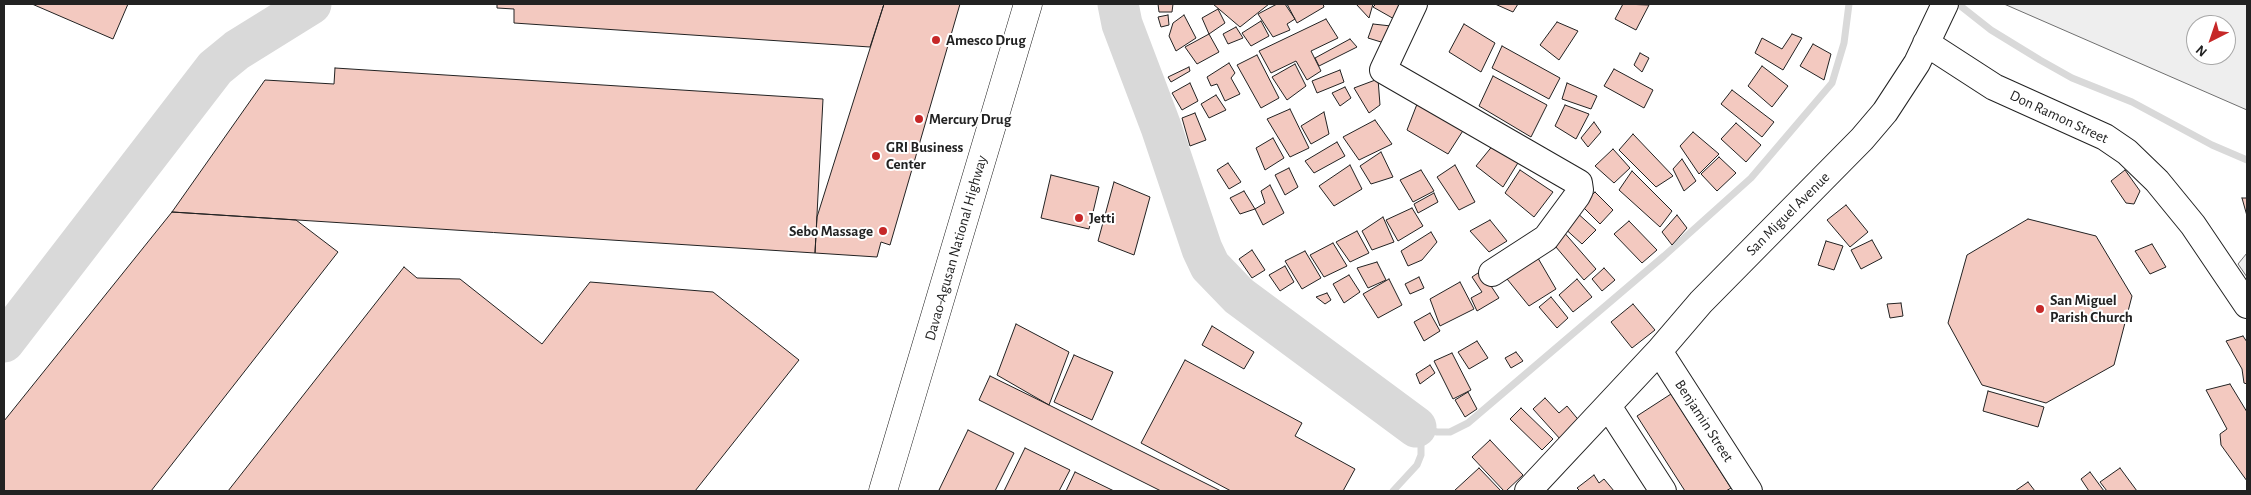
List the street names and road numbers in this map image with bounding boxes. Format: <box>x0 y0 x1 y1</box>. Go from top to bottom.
street label: Don Ramon Street <box>2007 86 2111 148</box>
street label: Davao-Agusan National Highway <box>921 153 991 343</box>
street label: San Miguel Avenue <box>1742 168 1834 260</box>
street label: Benjamin Street <box>1671 376 1737 466</box>

